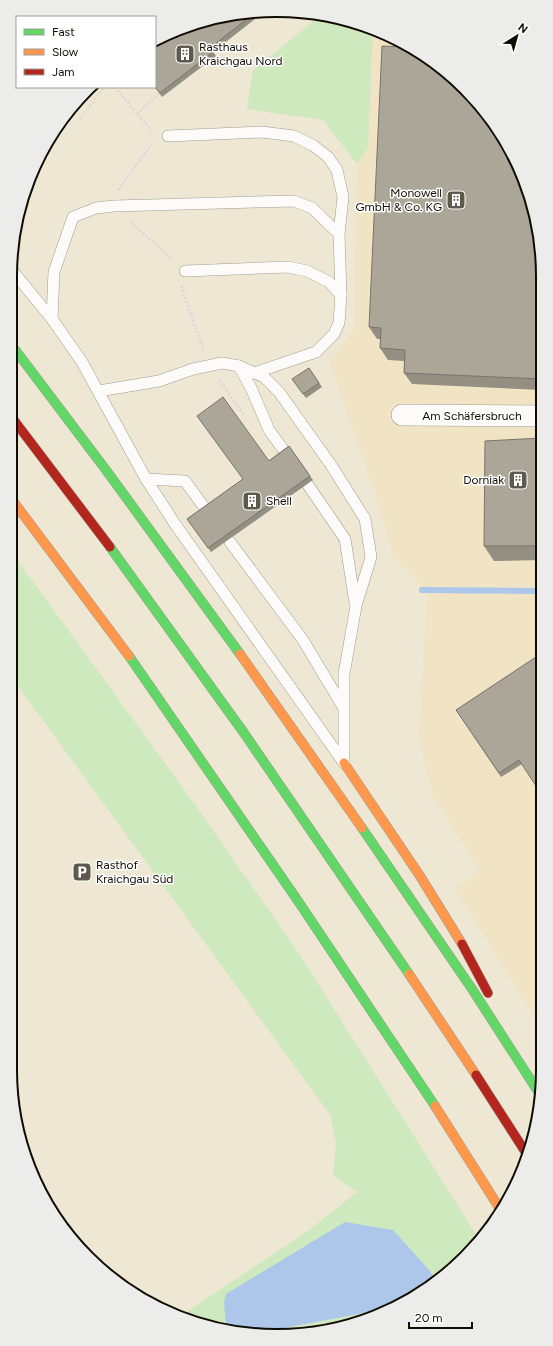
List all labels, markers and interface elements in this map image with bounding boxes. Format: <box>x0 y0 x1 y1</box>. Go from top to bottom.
legend <box>16 16 156 88</box>
north arrow <box>497 16 537 56</box>
text: N <box>515 21 530 36</box>
text: Fast <box>52 25 75 39</box>
place label: Rasthaus Kraichgau Nord <box>199 40 283 68</box>
building icon: Rasthaus Kraichgau Nord <box>174 43 196 65</box>
text: Slow <box>52 45 79 59</box>
text: Jam <box>52 65 75 79</box>
place label: Monowell GmbH & Co. KG <box>355 186 442 214</box>
building icon: Monowell GmbH & Co. KG <box>445 189 467 211</box>
street label: Am Schäfersbruch <box>422 409 522 423</box>
building icon: Dorniak <box>507 469 529 491</box>
place label: Dorniak <box>463 473 504 487</box>
building icon: Shell <box>241 490 263 512</box>
place label: Shell <box>266 494 292 508</box>
place label: Rasthof Kraichgau Süd <box>96 858 173 886</box>
parking icon: Rasthof Kraichgau Süd <box>71 861 93 883</box>
scale bar <box>409 1304 472 1330</box>
text: 20 m <box>415 1311 443 1325</box>

